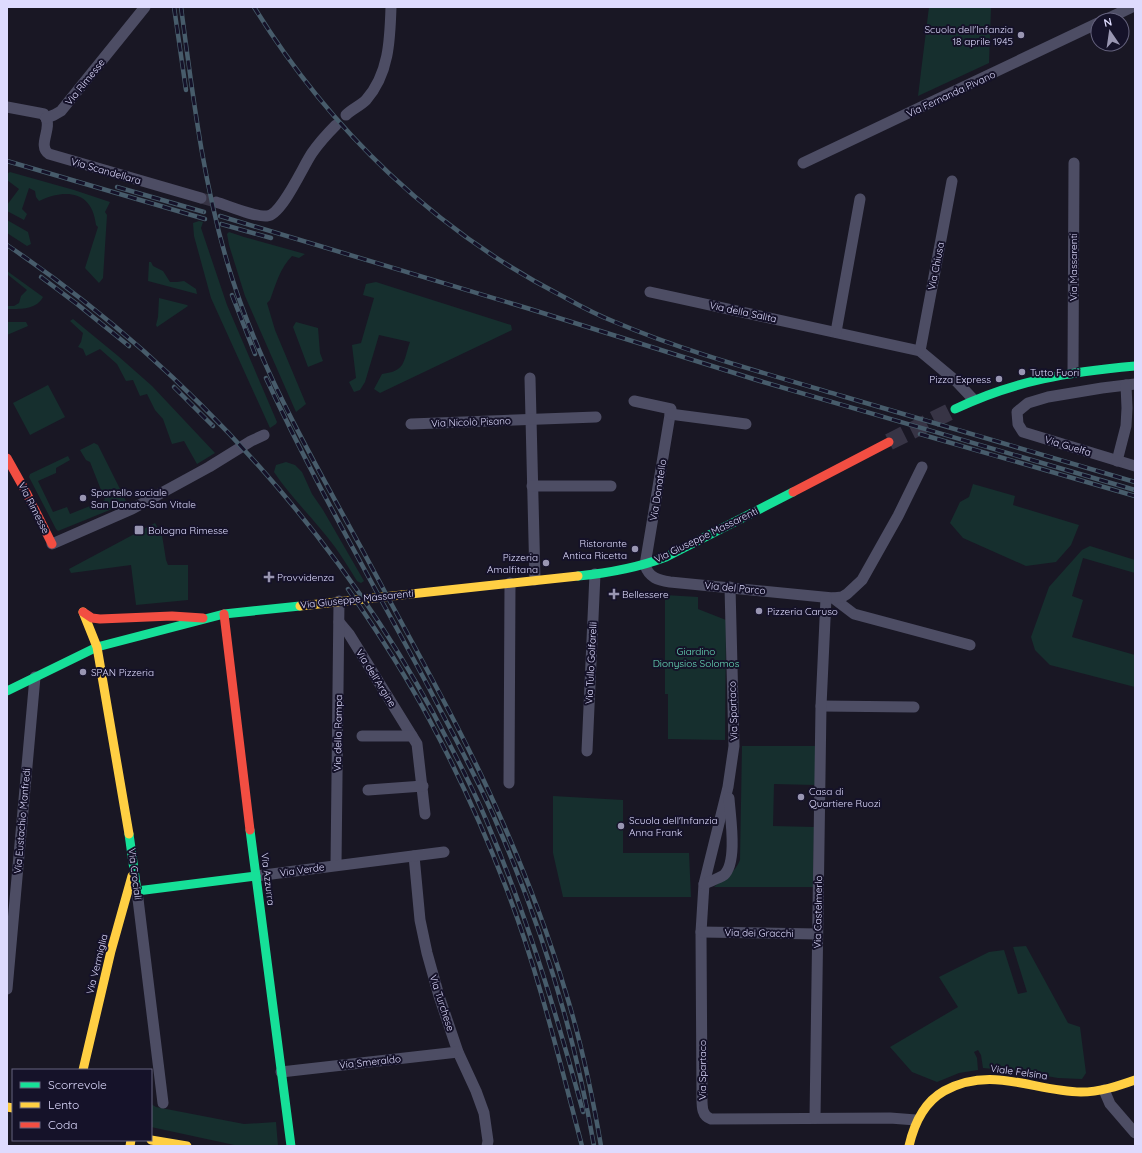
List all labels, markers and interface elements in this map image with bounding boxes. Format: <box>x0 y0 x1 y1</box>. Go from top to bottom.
north arrow <box>1090 12 1130 52</box>
text: N <box>1102 15 1113 30</box>
place label: Scuola dell'Infanzia 18 aprile 1945 <box>924 23 1013 48</box>
marker: Scuola dell'Infanzia 18 aprile 1945 <box>1016 30 1026 40</box>
street label: Via Rimesse <box>62 56 108 108</box>
street label: Via Fernanda Pivano <box>905 68 997 120</box>
street label: Via Scandellara <box>69 155 143 187</box>
street label: Via Massarenti <box>1067 233 1080 301</box>
street label: Via Chiusa <box>925 241 947 291</box>
street label: Via della Salita <box>708 299 778 325</box>
place label: Tutto Fuori <box>1030 366 1079 379</box>
marker: Tutto Fuori <box>1017 367 1027 377</box>
place label: Pizza Express <box>929 373 991 386</box>
marker: Pizza Express <box>994 374 1004 384</box>
street label: Via Nicolò Pisano <box>431 414 511 430</box>
street label: Via Guelfa <box>1043 433 1093 459</box>
street label: Via Donatello <box>647 458 669 522</box>
street label: Via Rimesse <box>15 480 53 536</box>
place label: Sportello sociale San Donato-San Vitale <box>91 486 196 511</box>
marker: Sportello sociale San Donato-San Vitale <box>78 493 88 503</box>
street label: Via Giuseppe Massarenti <box>652 504 760 566</box>
marker: Bologna Rimesse <box>133 524 145 536</box>
place label: Bologna Rimesse <box>148 524 229 537</box>
place label: Ristorante Antica Ricetta <box>563 537 627 562</box>
marker: Ristorante Antica Ricetta <box>630 544 640 554</box>
place label: Pizzeria Amalfitana <box>487 551 538 576</box>
marker: Pizzeria Amalfitana <box>541 558 551 568</box>
place label: Provvidenza <box>277 571 334 584</box>
marker: Provvidenza <box>264 572 274 582</box>
street label: Via del Parco <box>704 579 766 597</box>
street label: Via Giuseppe Massarenti <box>300 587 414 611</box>
place label: Bellessere <box>622 588 669 601</box>
marker: Bellessere <box>609 589 619 599</box>
place label: Pizzeria Caruso <box>767 605 838 618</box>
marker: Pizzeria Caruso <box>754 606 764 616</box>
street label: Via Tullo Golfarelli <box>582 622 600 704</box>
park label: Giardino Dionysios Solomos <box>653 645 740 670</box>
street label: Via dell'Argine <box>353 647 399 710</box>
place label: SPAN Pizzeria <box>91 666 154 679</box>
marker: SPAN Pizzeria <box>78 667 88 677</box>
street label: Via Spartaco <box>725 681 741 741</box>
street label: Via della Rampa <box>331 695 345 771</box>
street label: Via Eustachio Manfredi <box>11 768 33 874</box>
place label: Casa di Quartiere Ruozi <box>809 785 881 810</box>
marker: Casa di Quartiere Ruozi <box>796 792 806 802</box>
place label: Scuola dell'Infanzia Anna Frank <box>629 814 718 839</box>
marker: Scuola dell'Infanzia Anna Frank <box>616 821 626 831</box>
street label: Via Crociali <box>125 848 145 900</box>
street label: Via Azzurra <box>258 852 278 906</box>
street label: Via Verde <box>279 860 326 880</box>
street label: Via Castelmerlo <box>811 875 825 949</box>
street label: Via dei Gracchi <box>724 926 794 940</box>
street label: Via Vermiglia <box>83 933 111 995</box>
street label: Via Turchese <box>427 973 457 1033</box>
street label: Via Spartaco <box>696 1040 709 1100</box>
street label: Via Smeraldo <box>338 1052 402 1072</box>
street label: Viale Felsina <box>990 1062 1048 1082</box>
legend <box>12 1069 152 1141</box>
text: Scorrevole <box>48 1077 107 1092</box>
text: Lento <box>48 1097 79 1112</box>
text: Coda <box>48 1117 78 1132</box>

